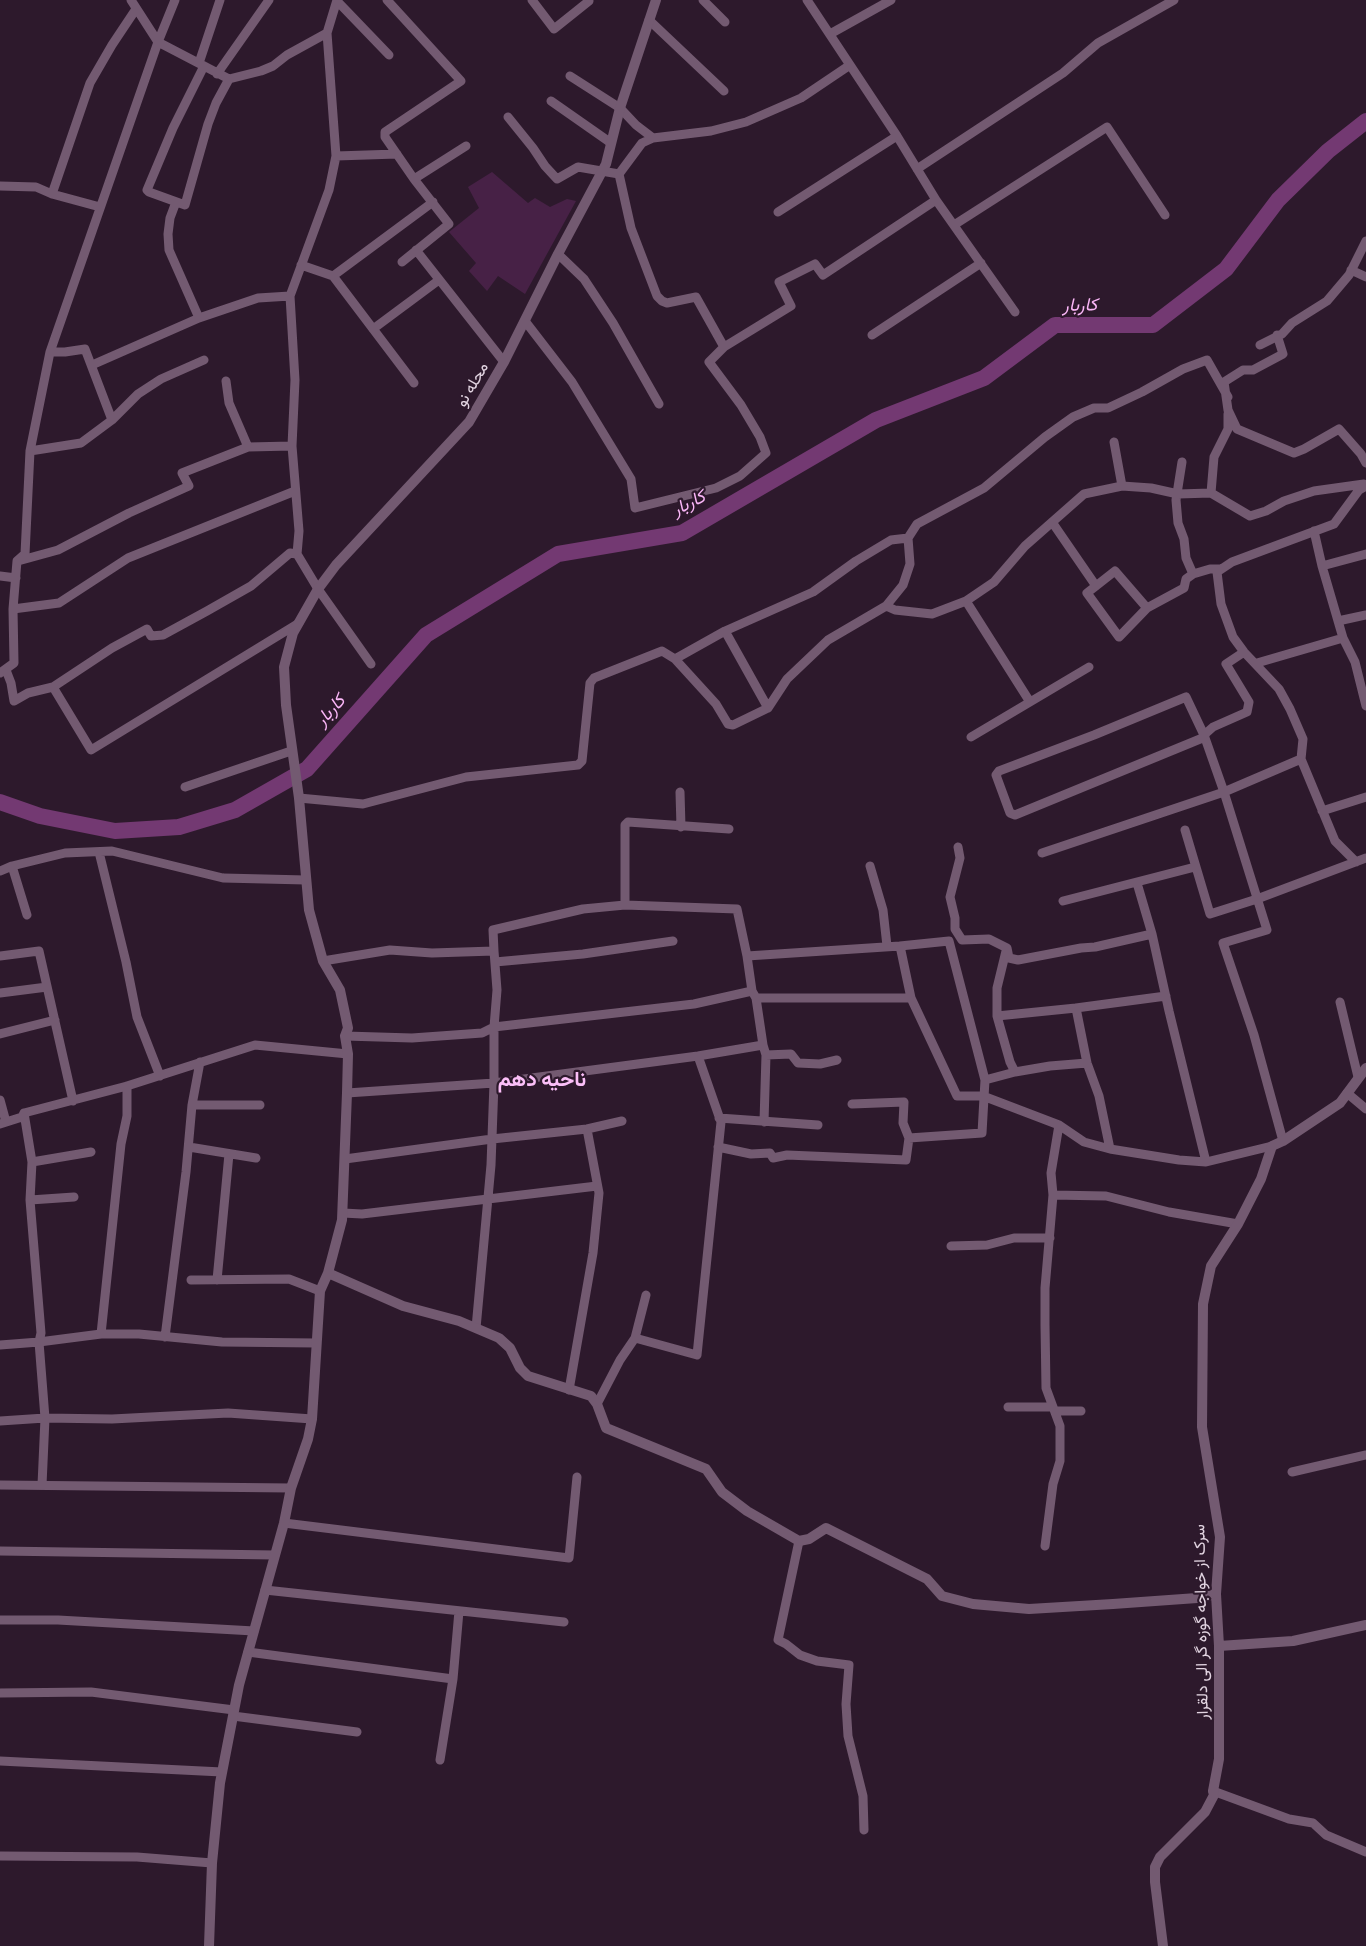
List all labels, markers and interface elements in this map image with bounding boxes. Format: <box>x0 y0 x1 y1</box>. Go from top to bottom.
water label: کاربار <box>1063 295 1097 317</box>
street label: محله نو <box>453 359 493 411</box>
water label: کاربار <box>669 487 709 521</box>
water label: کاربار <box>311 691 351 731</box>
district label: ناحیه دهم <box>498 1068 586 1094</box>
street label: سرک از خواجه گوزه گر الی دلقرار <box>1191 1524 1213 1720</box>

